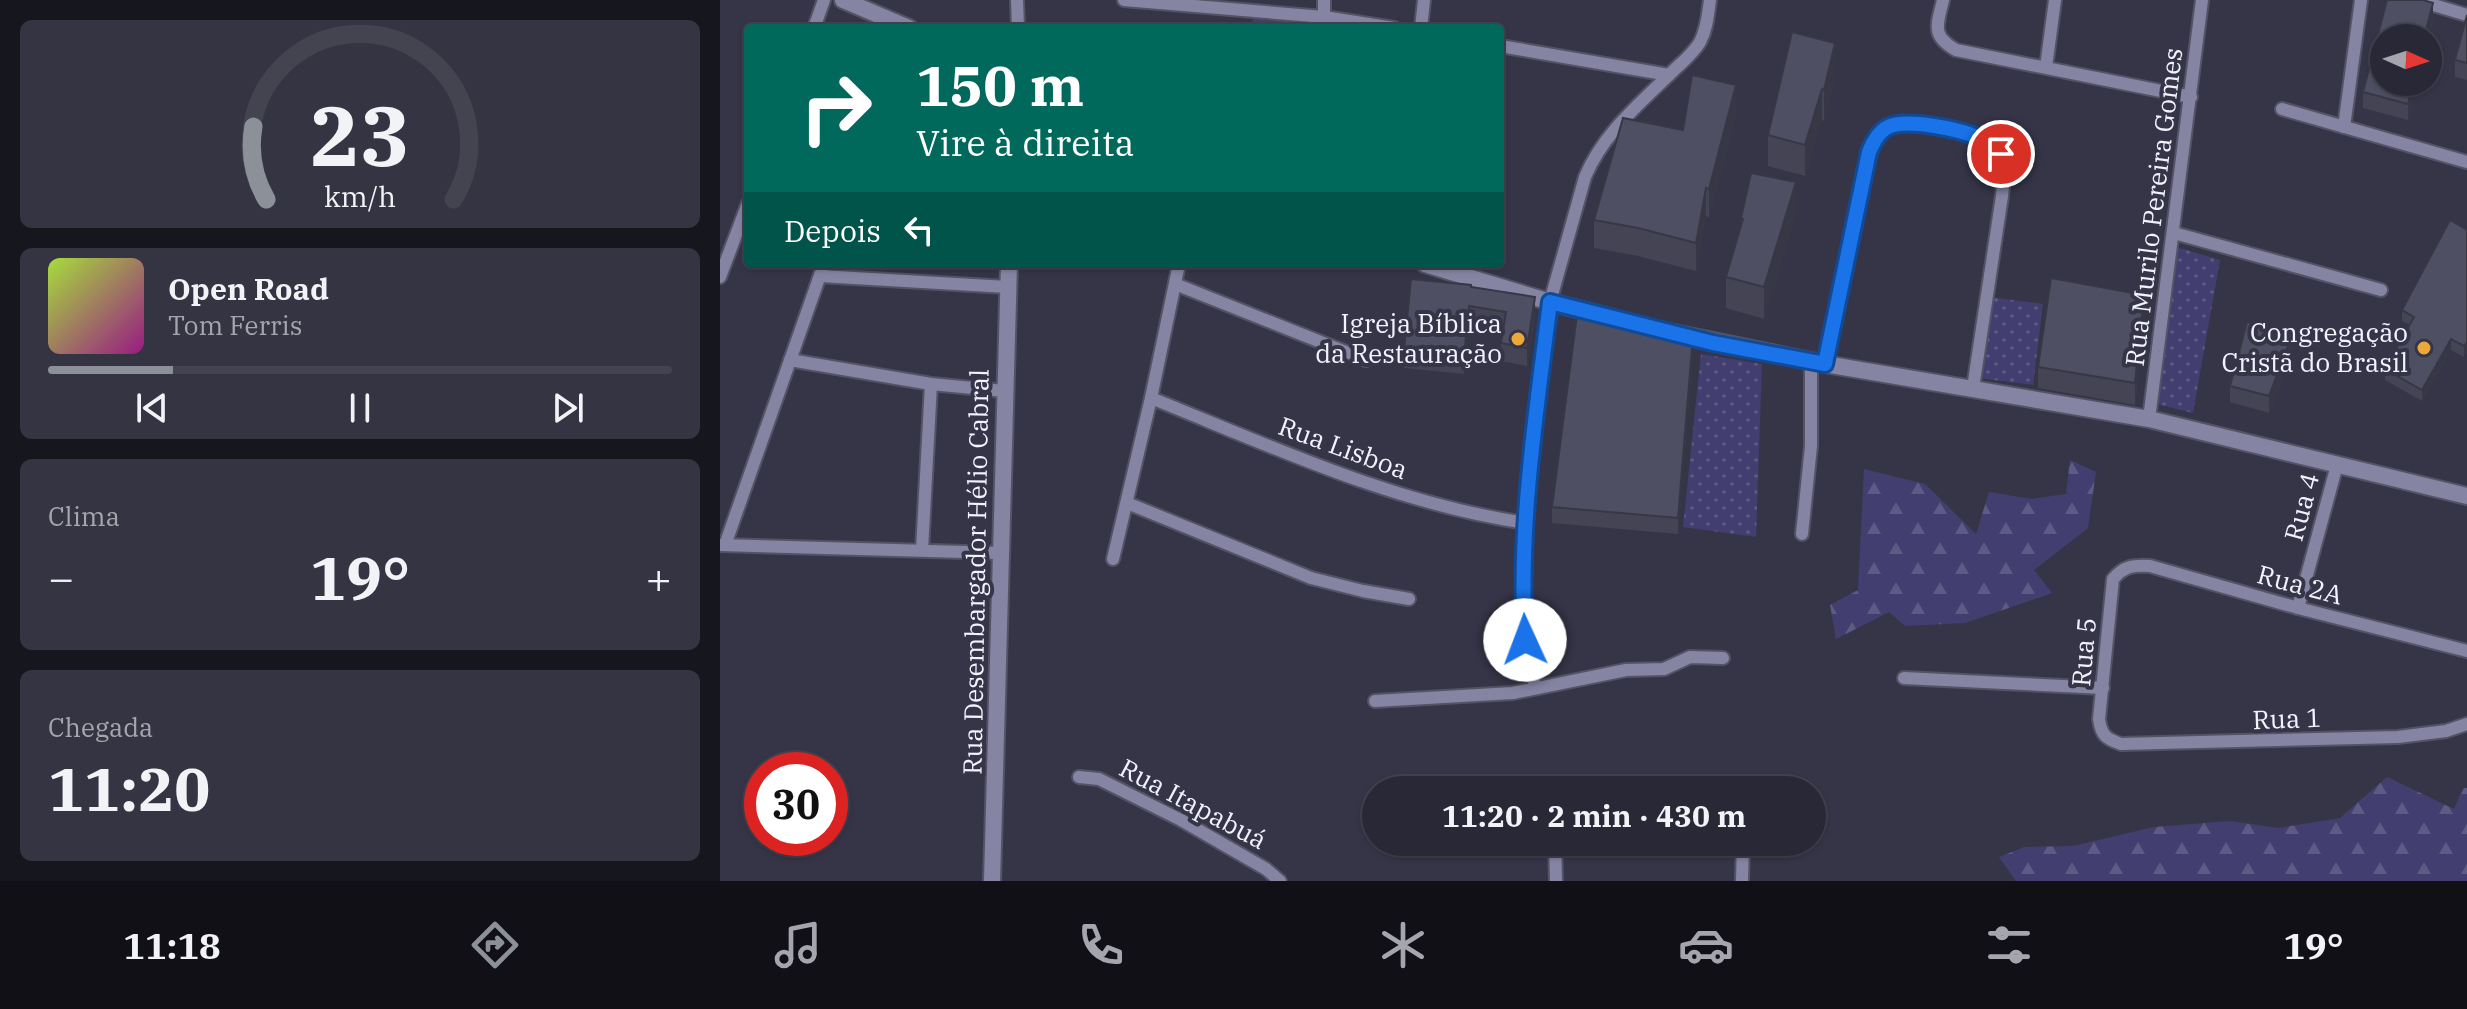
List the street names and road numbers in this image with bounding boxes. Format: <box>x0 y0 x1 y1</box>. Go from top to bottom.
street label: Rua Murilo Pereira Gomes <box>2117 46 2189 368</box>
street label: Rua Desembargador Hélio Cabral <box>954 369 996 775</box>
street label: Rua Lisboa <box>1274 408 1413 486</box>
street label: Rua 4 <box>2276 469 2326 545</box>
street label: Rua 2A <box>2254 556 2347 612</box>
street label: Rua 5 <box>2063 616 2103 688</box>
street label: Rua 1 <box>2252 700 2322 736</box>
street label: Rua Itapabuá <box>1114 750 1273 856</box>

